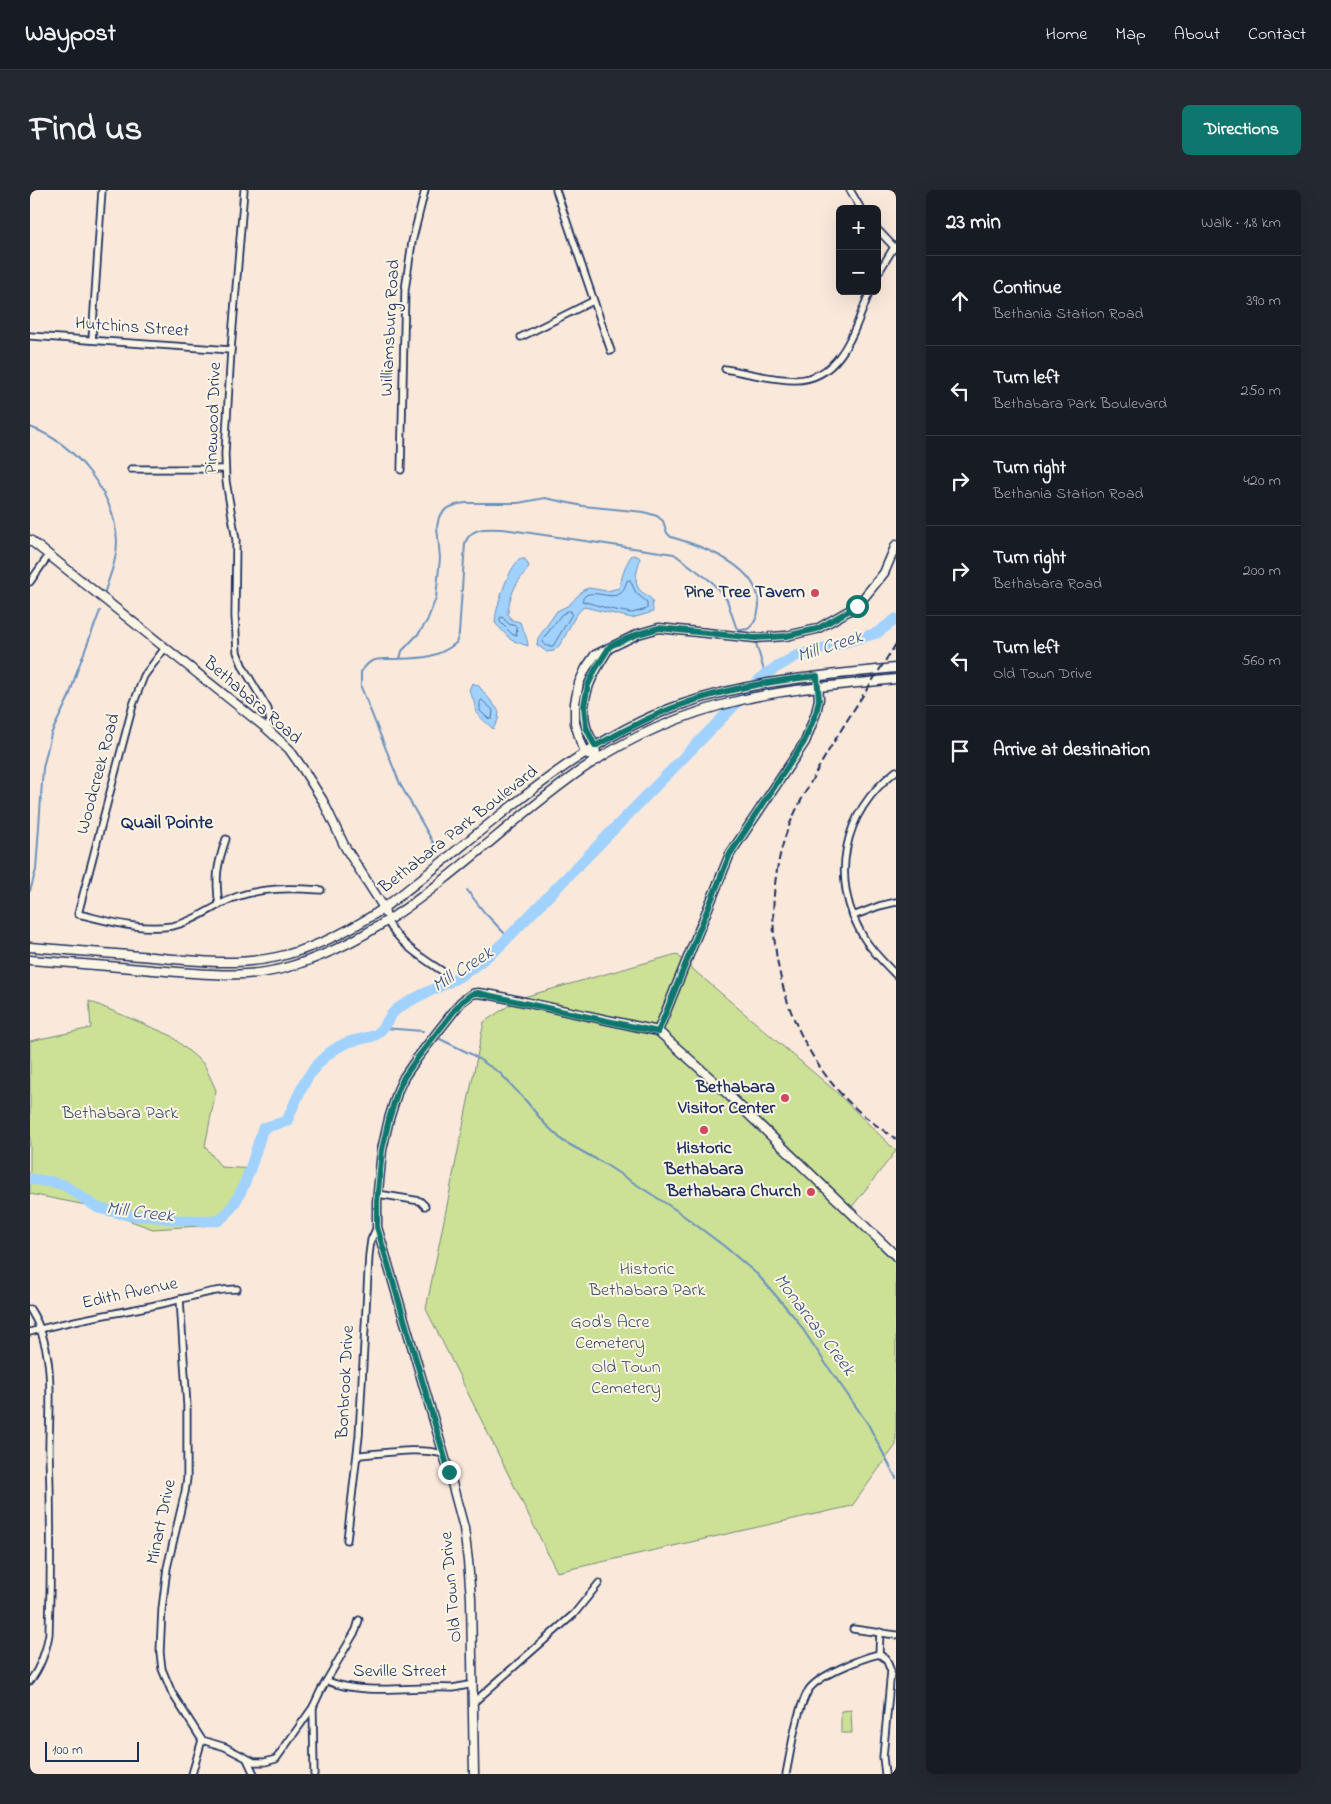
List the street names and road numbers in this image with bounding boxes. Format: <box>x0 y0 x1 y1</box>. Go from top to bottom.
street label: Williamsburg Road <box>374 259 409 397</box>
street label: Hutchins Street <box>74 311 190 345</box>
street label: Pinewood Drive <box>199 361 229 474</box>
street label: Bethabara Road <box>196 650 307 751</box>
street label: Woodcreek Road <box>70 711 128 837</box>
street label: Bethabara Park Boulevard <box>373 760 544 901</box>
street label: Edith Avenue <box>80 1271 181 1317</box>
street label: Bonbrook Drive <box>330 1324 362 1440</box>
street label: Minart Drive <box>140 1476 184 1567</box>
street label: Old Town Drive <box>434 1530 470 1644</box>
street label: Seville Street <box>353 1659 447 1685</box>

